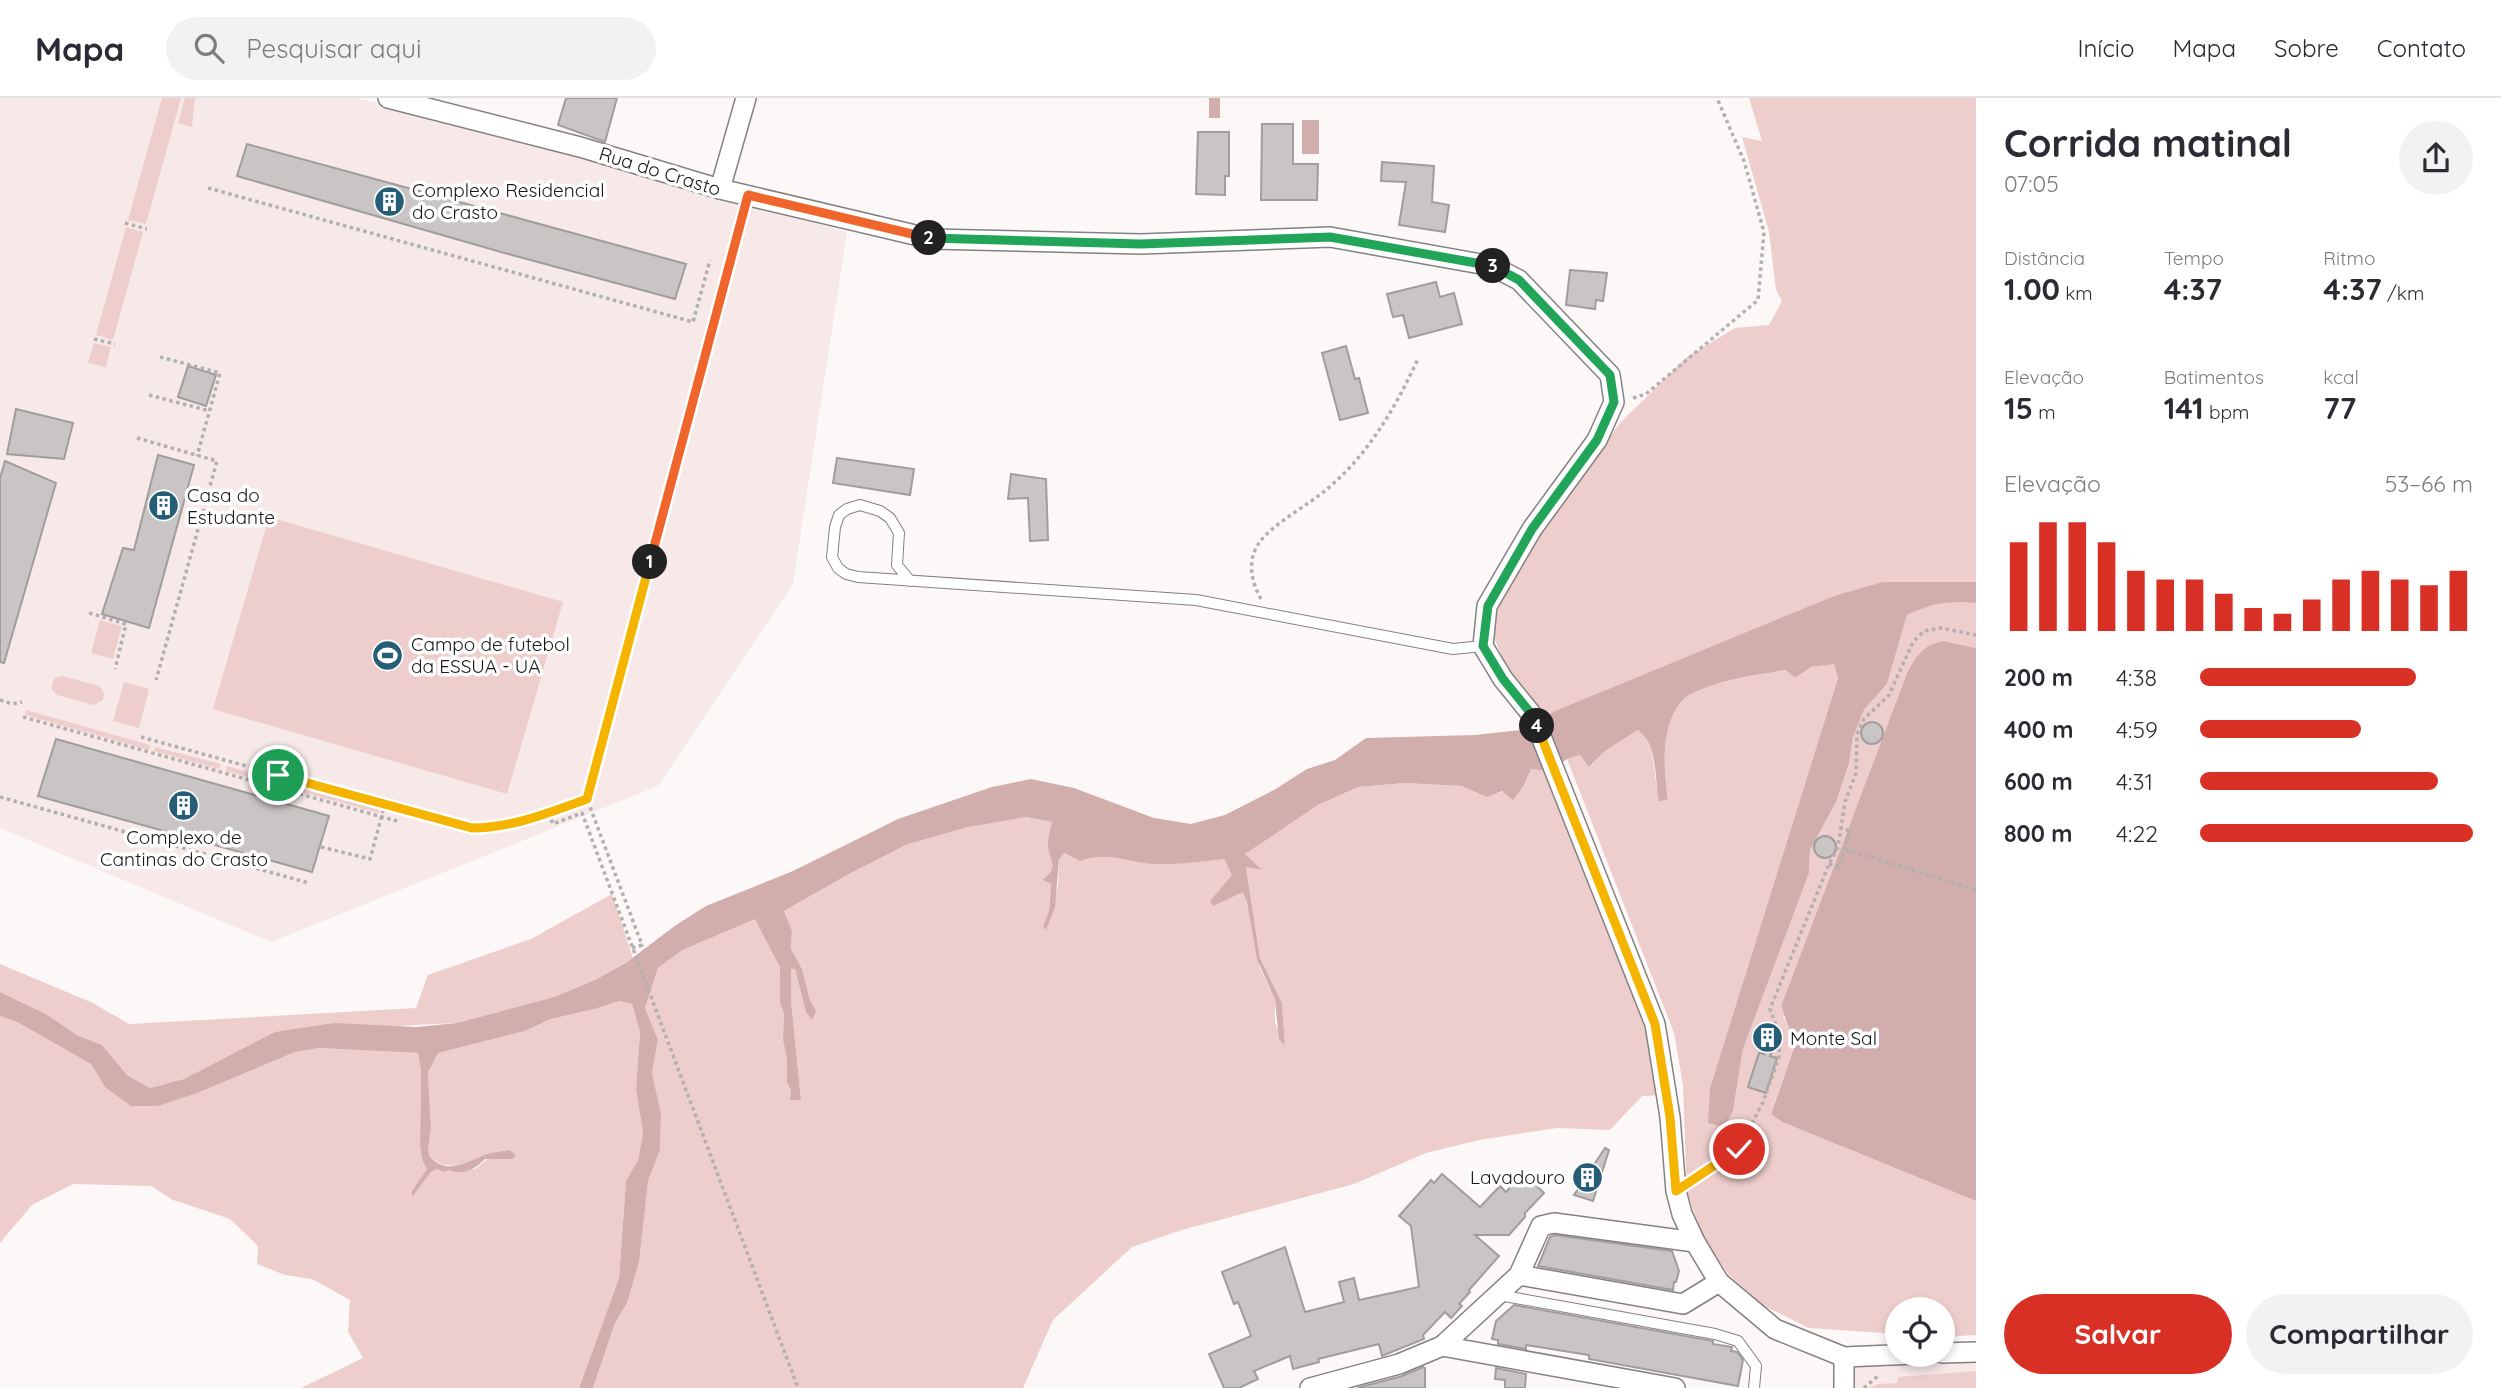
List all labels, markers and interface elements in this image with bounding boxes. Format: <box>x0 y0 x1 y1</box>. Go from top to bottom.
search box <box>166 17 656 80</box>
text: Mapa <box>35 28 124 69</box>
icon: search <box>190 29 228 67</box>
text: Pesquisar aqui <box>246 32 422 65</box>
text: Início <box>2077 33 2134 63</box>
text: Mapa <box>2172 33 2236 63</box>
text: Sobre <box>2274 33 2339 63</box>
text: Contato <box>2377 33 2466 63</box>
text: Corrida matinal <box>2004 119 2292 167</box>
button: share <box>2399 121 2473 195</box>
street label: Rua do Crasto <box>596 141 724 201</box>
text: 07:05 <box>2004 169 2059 198</box>
place label: Complexo Residencial do Crasto <box>412 178 605 224</box>
building icon: Complexo Residencial do Crasto <box>372 184 406 218</box>
pin: 2 <box>912 220 946 256</box>
text: 2 <box>923 225 934 249</box>
text: Distância <box>2004 246 2085 270</box>
text: Tempo <box>2164 246 2224 270</box>
text: Ritmo <box>2323 246 2375 270</box>
pin: 3 <box>1476 248 1510 284</box>
text: 3 <box>1487 253 1498 277</box>
text: 1.00 <box>2004 270 2060 308</box>
text: 4:37 <box>2164 270 2222 308</box>
text: 4:37 <box>2323 270 2382 308</box>
text: km <box>2060 281 2093 305</box>
text: /km <box>2382 281 2424 305</box>
text: Elevação <box>2004 365 2084 389</box>
text: Batimentos <box>2164 365 2264 389</box>
text: kcal <box>2323 365 2359 389</box>
text: 15 <box>2004 389 2033 427</box>
text: 141 <box>2164 389 2204 427</box>
text: 77 <box>2323 389 2356 427</box>
text: m <box>2033 400 2055 424</box>
text: bpm <box>2204 400 2249 424</box>
text: Elevação <box>2004 469 2101 498</box>
text: 53–66 m <box>2385 469 2473 498</box>
place label: Casa do Estudante <box>187 483 275 529</box>
building icon: Casa do Estudante <box>147 489 181 523</box>
pin: 1 <box>632 545 668 580</box>
text: 1 <box>646 549 653 573</box>
place label: Campo de futebol da ESSUA - UA <box>411 632 570 678</box>
sports icon: Campo de futebol da ESSUA - UA <box>371 638 405 672</box>
text: 200 m <box>2004 663 2073 692</box>
text: 4:38 <box>2116 663 2157 692</box>
pin: 4 <box>1520 708 1554 744</box>
text: 4 <box>1531 713 1542 737</box>
text: 400 m <box>2004 715 2073 744</box>
text: 4:59 <box>2116 715 2158 744</box>
pin <box>248 745 308 805</box>
icon: arrive <box>259 756 297 794</box>
text: 600 m <box>2004 767 2073 796</box>
text: 4:31 <box>2116 767 2153 796</box>
building icon: Complexo de Cantinas do Crasto <box>167 789 201 823</box>
text: 800 m <box>2004 819 2073 848</box>
text: 4:22 <box>2116 819 2158 848</box>
place label: Complexo de Cantinas do Crasto <box>100 825 268 871</box>
building icon: Monte Sal <box>1750 1021 1784 1055</box>
place label: Monte Sal <box>1790 1026 1877 1050</box>
pin <box>1709 1119 1769 1179</box>
icon: check <box>1720 1130 1758 1168</box>
building icon: Lavadouro <box>1571 1160 1605 1194</box>
place label: Lavadouro <box>1470 1165 1565 1189</box>
button: Salvar <box>2004 1294 2232 1374</box>
button: Compartilhar <box>2246 1294 2473 1374</box>
map controls <box>1885 1297 1955 1367</box>
button: locate <box>1885 1297 1955 1367</box>

